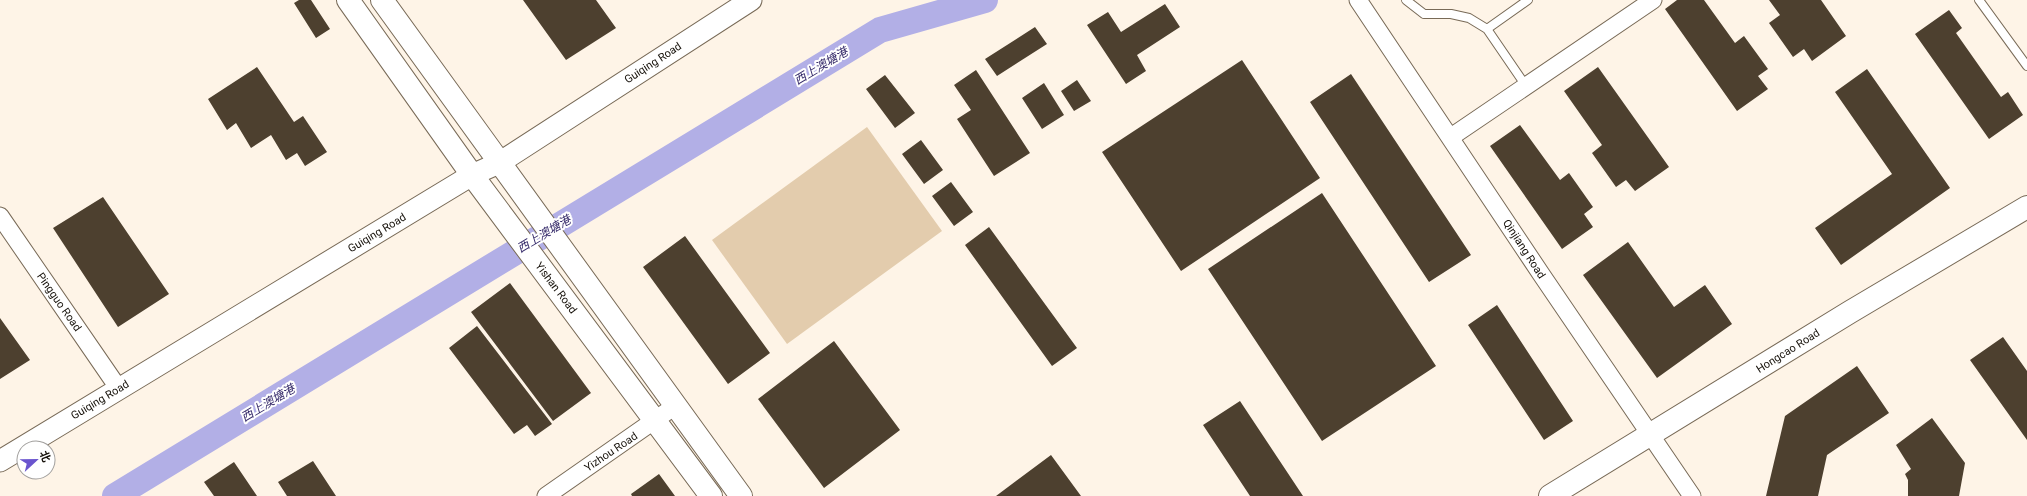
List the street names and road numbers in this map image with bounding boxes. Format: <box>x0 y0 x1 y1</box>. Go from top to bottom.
street label: Guiqing Road <box>622 40 684 86</box>
street label: Guiqing Road <box>346 211 408 255</box>
street label: Qinjiang Road <box>1500 217 1548 281</box>
street label: Yishan Road <box>532 260 580 316</box>
street label: Pingguo Road <box>34 270 84 334</box>
street label: Hongcao Road <box>1754 326 1822 376</box>
street label: Guiqing Road <box>69 378 131 422</box>
street label: Yizhou Road <box>582 430 640 474</box>

